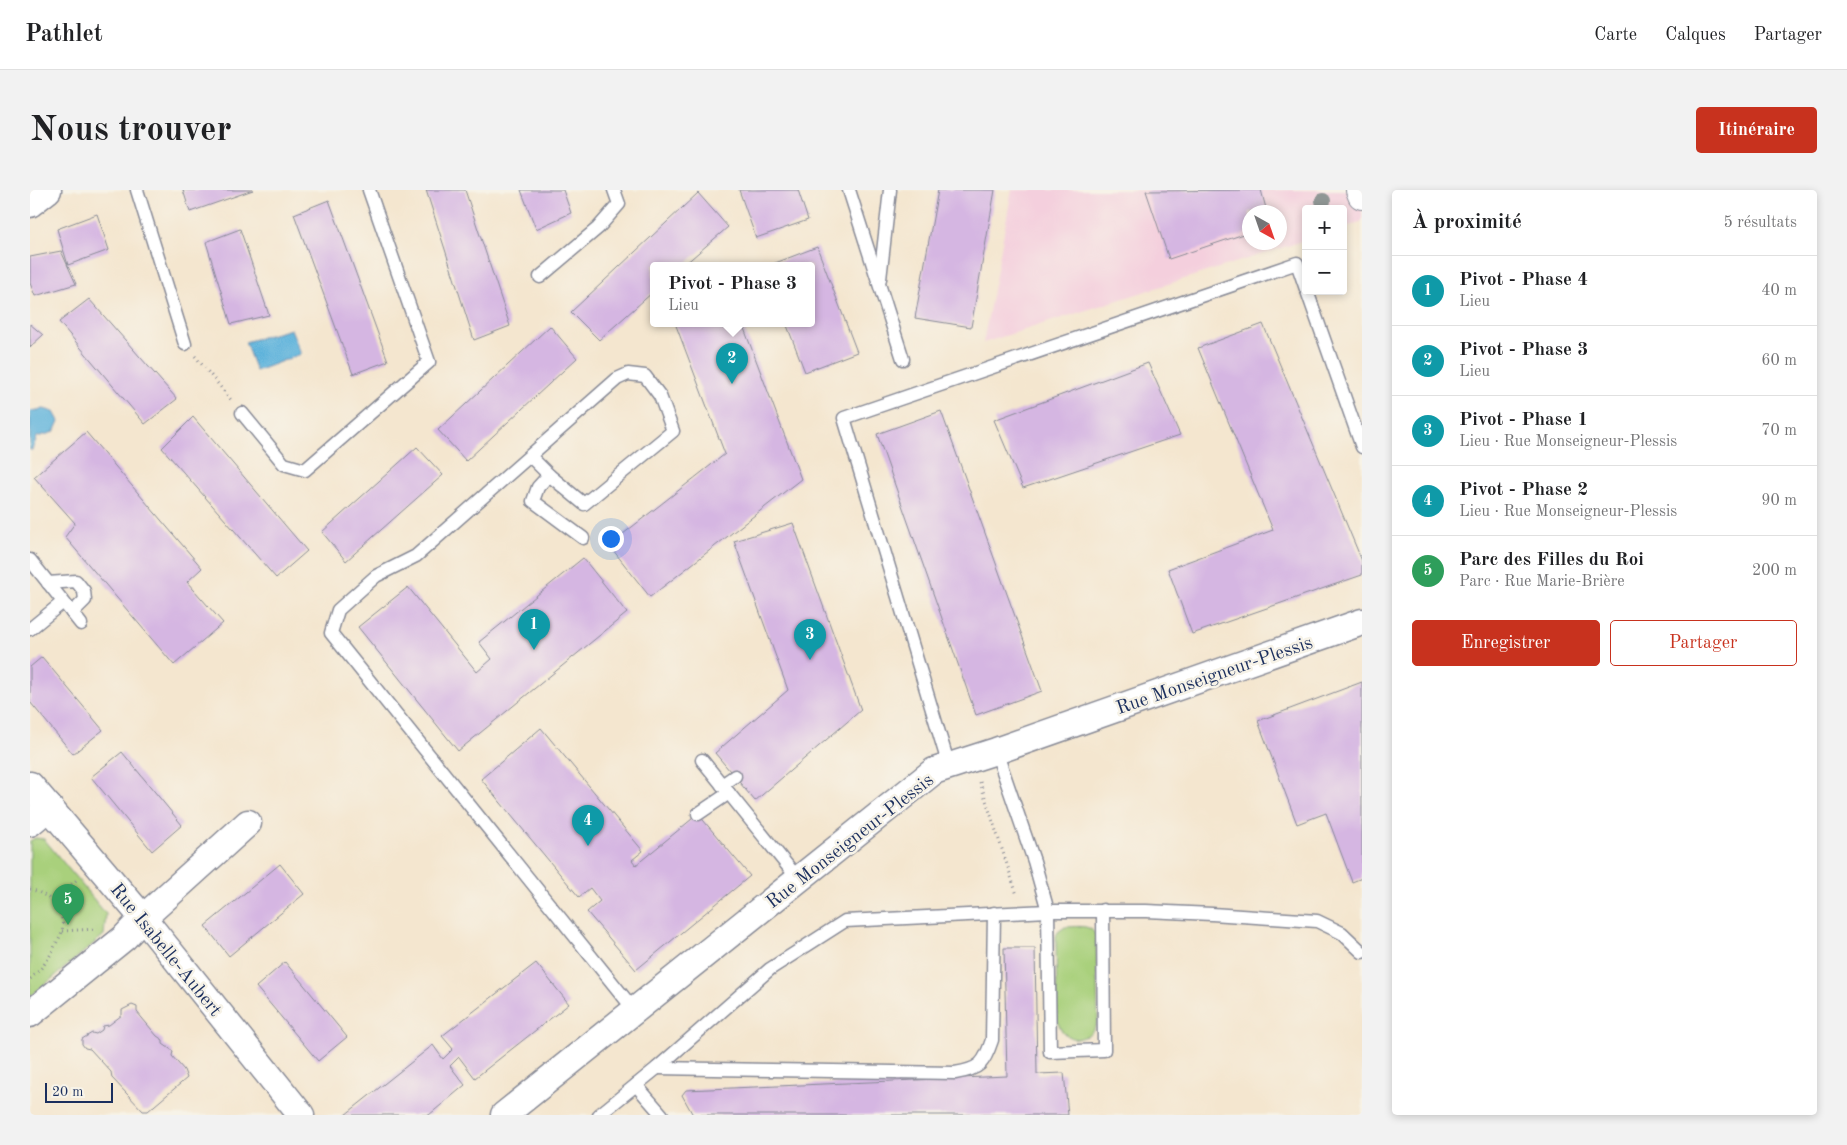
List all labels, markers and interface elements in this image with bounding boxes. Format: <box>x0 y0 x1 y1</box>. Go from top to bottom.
text: Pathlet <box>25 23 103 47</box>
text: Carte <box>1594 26 1637 44</box>
text: Calques <box>1665 26 1726 44</box>
text: Partager <box>1754 26 1822 44</box>
button: Itinéraire <box>1696 107 1817 153</box>
text: Nous trouver <box>30 113 232 148</box>
north arrow <box>1242 205 1287 250</box>
map controls <box>1302 205 1347 295</box>
button: + <box>1302 205 1347 250</box>
text: À proximité <box>1412 212 1522 233</box>
text: 5 résultats <box>1723 215 1797 231</box>
button: − <box>1302 250 1347 295</box>
popup <box>650 262 815 327</box>
text: Pivot - Phase 4 <box>1459 271 1588 290</box>
text: Pivot - Phase 3 <box>668 275 797 294</box>
text: 1 <box>1423 283 1433 299</box>
text: 40 m <box>1761 283 1797 299</box>
text: Lieu <box>1459 294 1490 310</box>
text: Lieu <box>668 298 699 314</box>
text: Pivot - Phase 3 <box>1459 341 1588 360</box>
pin: 2 <box>716 343 748 384</box>
text: 2 <box>1423 353 1433 369</box>
text: 60 m <box>1761 353 1797 369</box>
text: Lieu <box>1459 364 1490 380</box>
text: Pivot - Phase 1 <box>1459 411 1588 430</box>
text: 3 <box>1423 423 1433 439</box>
text: 70 m <box>1761 423 1797 439</box>
text: Lieu · Rue Monseigneur-Plessis <box>1459 434 1677 450</box>
text: Pivot - Phase 2 <box>1459 481 1588 500</box>
text: 4 <box>1423 493 1433 509</box>
text: 90 m <box>1761 493 1797 509</box>
text: Lieu · Rue Monseigneur-Plessis <box>1459 504 1677 520</box>
your location <box>598 526 624 552</box>
text: Parc des Filles du Roi <box>1459 551 1644 570</box>
text: 5 <box>1423 563 1433 579</box>
text: 200 m <box>1752 563 1797 579</box>
text: Parc · Rue Marie-Brière <box>1459 574 1625 590</box>
pin: 1 <box>518 609 550 650</box>
pin: 3 <box>794 619 826 660</box>
button: Enregistrer <box>1412 620 1600 666</box>
button: Partager <box>1610 620 1797 666</box>
street label: Rue Monseigneur-Plessis <box>1114 634 1315 719</box>
street label: Rue Monseigneur-Plessis <box>763 771 938 913</box>
pin: 4 <box>572 805 604 846</box>
street label: Rue Isabelle-Aubert <box>106 880 224 1021</box>
pin: 5 <box>52 884 84 925</box>
scale bar <box>45 1080 112 1103</box>
text: 20 m <box>52 1085 83 1099</box>

